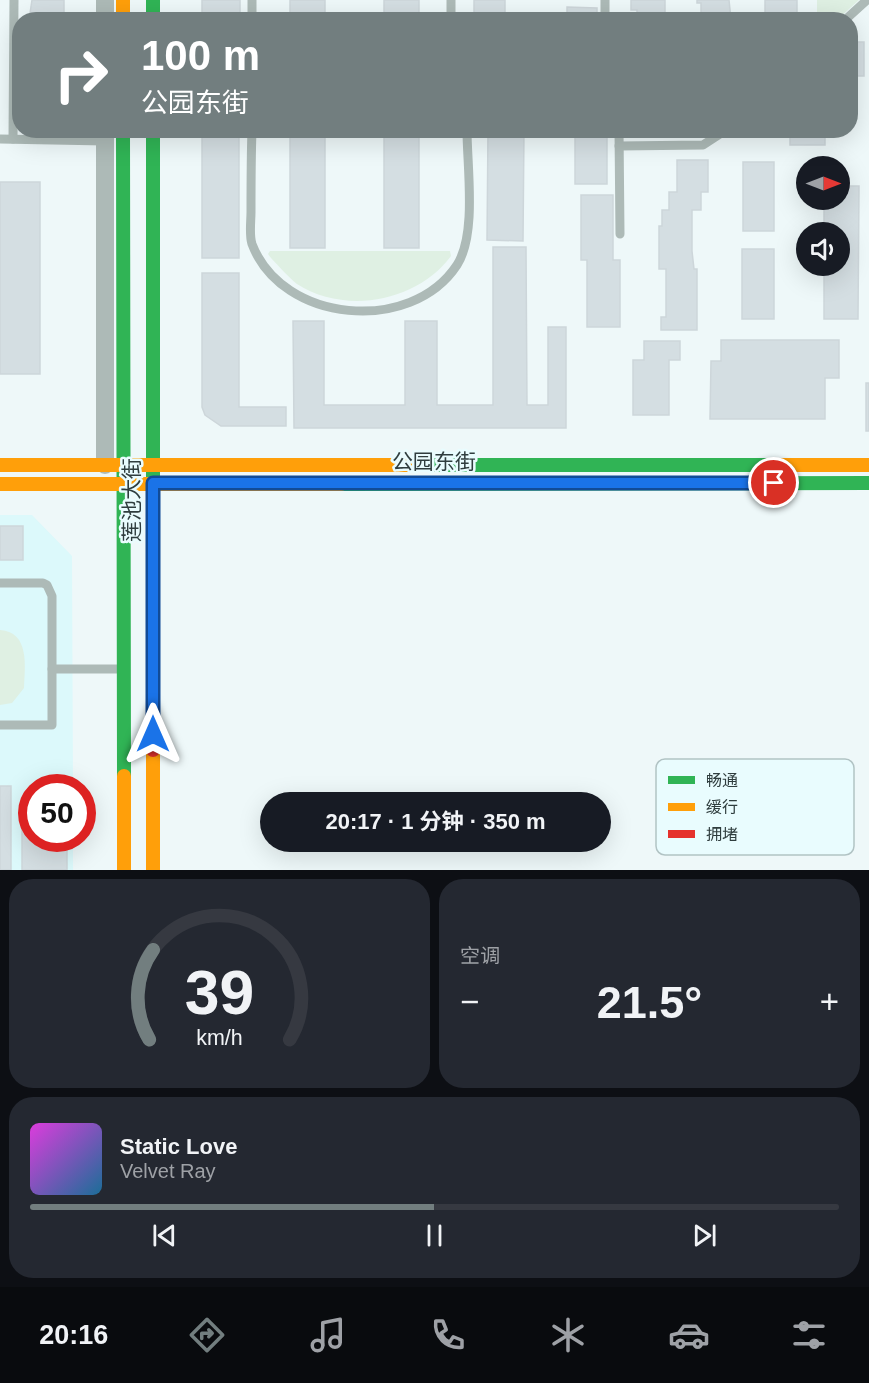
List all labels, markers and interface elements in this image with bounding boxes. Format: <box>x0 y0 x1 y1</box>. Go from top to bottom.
text: 100 m <box>141 32 260 79</box>
icon: right <box>42 36 120 114</box>
text: 公园东街 <box>141 88 249 118</box>
north arrow <box>796 156 850 210</box>
map controls <box>796 156 850 276</box>
button: sound <box>796 222 850 276</box>
street label: 公园东街 <box>392 450 476 473</box>
pin <box>748 457 799 508</box>
street label: 莲池大街 <box>120 458 143 542</box>
icon: arrive <box>757 466 790 499</box>
position arrow <box>121 702 185 766</box>
legend <box>656 759 854 855</box>
text: 畅通 <box>706 772 738 789</box>
speed limit sign: 50 <box>18 774 96 852</box>
text: 缓行 <box>706 799 738 816</box>
text: 20:17 · 1 分钟 · 350 m <box>325 809 546 834</box>
text: 拥堵 <box>706 826 738 843</box>
text: 空调 <box>460 945 500 967</box>
text: 39 <box>185 958 254 1027</box>
text: 21.5° <box>597 977 702 1028</box>
text: − <box>460 983 479 1020</box>
text: + <box>820 983 839 1020</box>
text: km/h <box>196 1027 243 1051</box>
text: Static Love <box>120 1134 237 1159</box>
text: Velvet Ray <box>120 1160 216 1182</box>
icon: previous <box>148 1219 181 1252</box>
icon: pause <box>418 1219 451 1252</box>
icon: next <box>688 1219 721 1252</box>
icon: directions <box>186 1314 228 1356</box>
icon: music <box>307 1314 349 1356</box>
icon: phone <box>427 1314 469 1356</box>
icon: climate <box>547 1314 589 1356</box>
icon: car <box>668 1314 710 1356</box>
icon: filters <box>788 1314 830 1356</box>
text: 20:16 <box>39 1320 108 1350</box>

